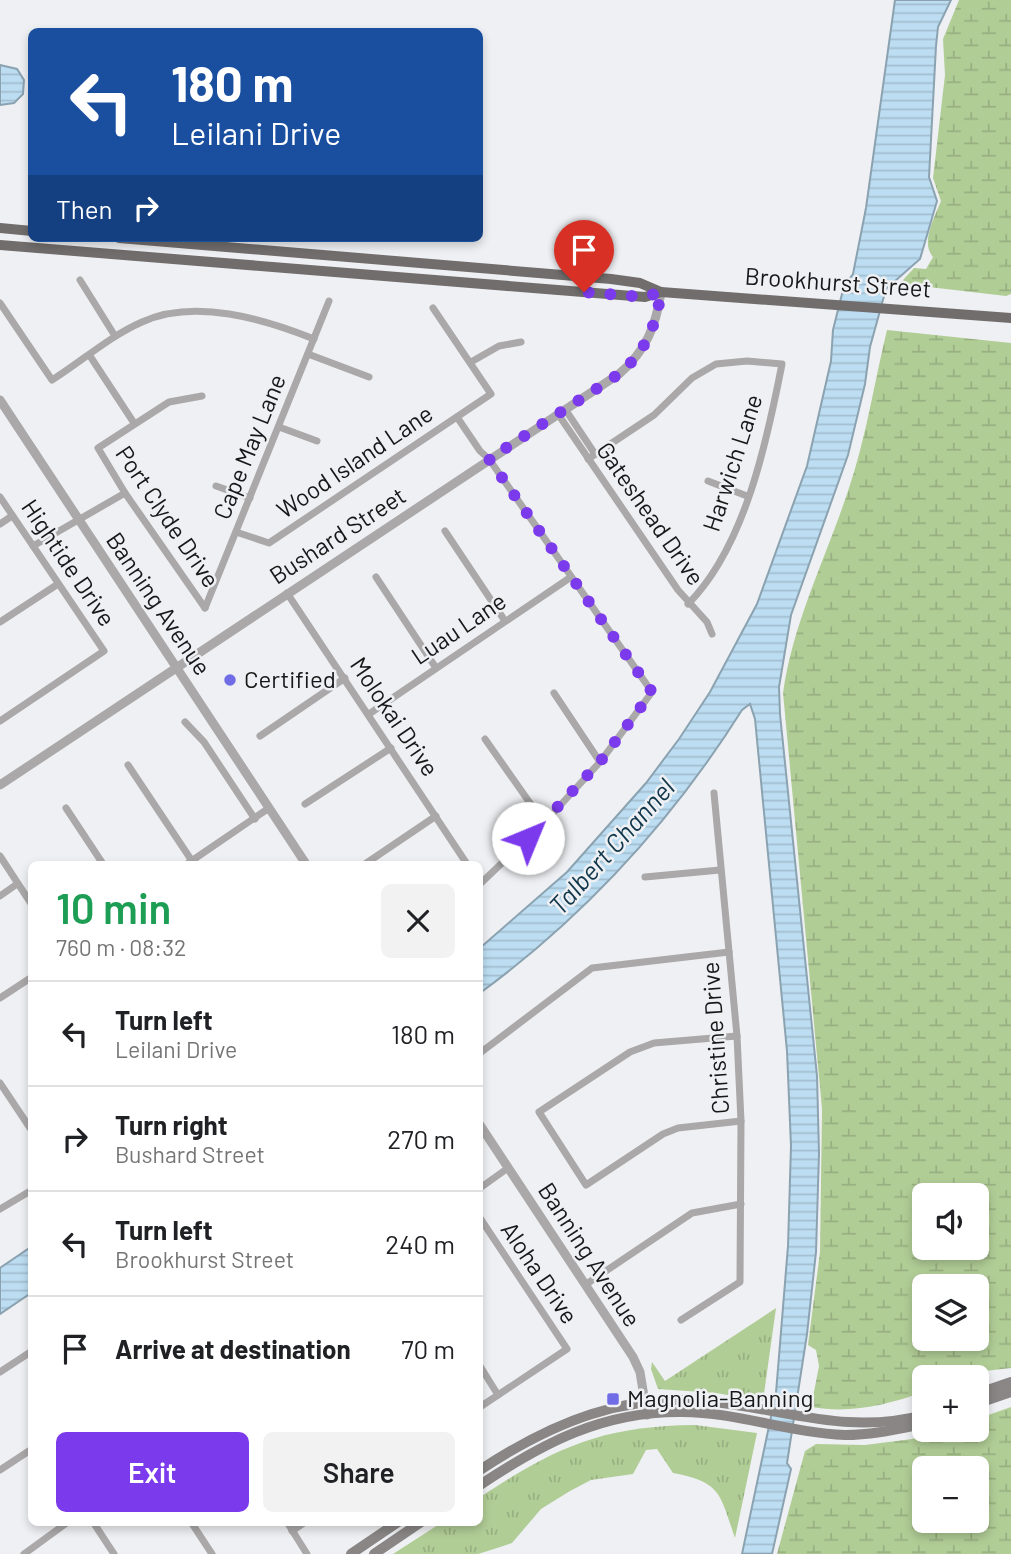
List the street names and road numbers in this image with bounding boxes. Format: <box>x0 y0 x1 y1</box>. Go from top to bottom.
street label: Brookhurst Street <box>744 261 932 302</box>
street label: Cape May Lane <box>206 370 291 523</box>
street label: Harwich Lane <box>696 390 767 535</box>
street label: Wood Island Lane <box>271 398 438 524</box>
street label: Gateshead Drive <box>591 436 711 590</box>
street label: Port Clyde Drive <box>110 440 226 592</box>
street label: Bushard Street <box>264 480 411 589</box>
street label: Hightide Drive <box>16 493 122 631</box>
street label: Banning Avenue <box>101 526 218 680</box>
street label: Luau Lane <box>405 586 511 670</box>
street label: Molokai Drive <box>345 651 446 781</box>
street label: Christine Drive <box>695 961 734 1115</box>
street label: Banning Avenue <box>533 1177 648 1332</box>
street label: Aloha Drive <box>496 1216 585 1329</box>

